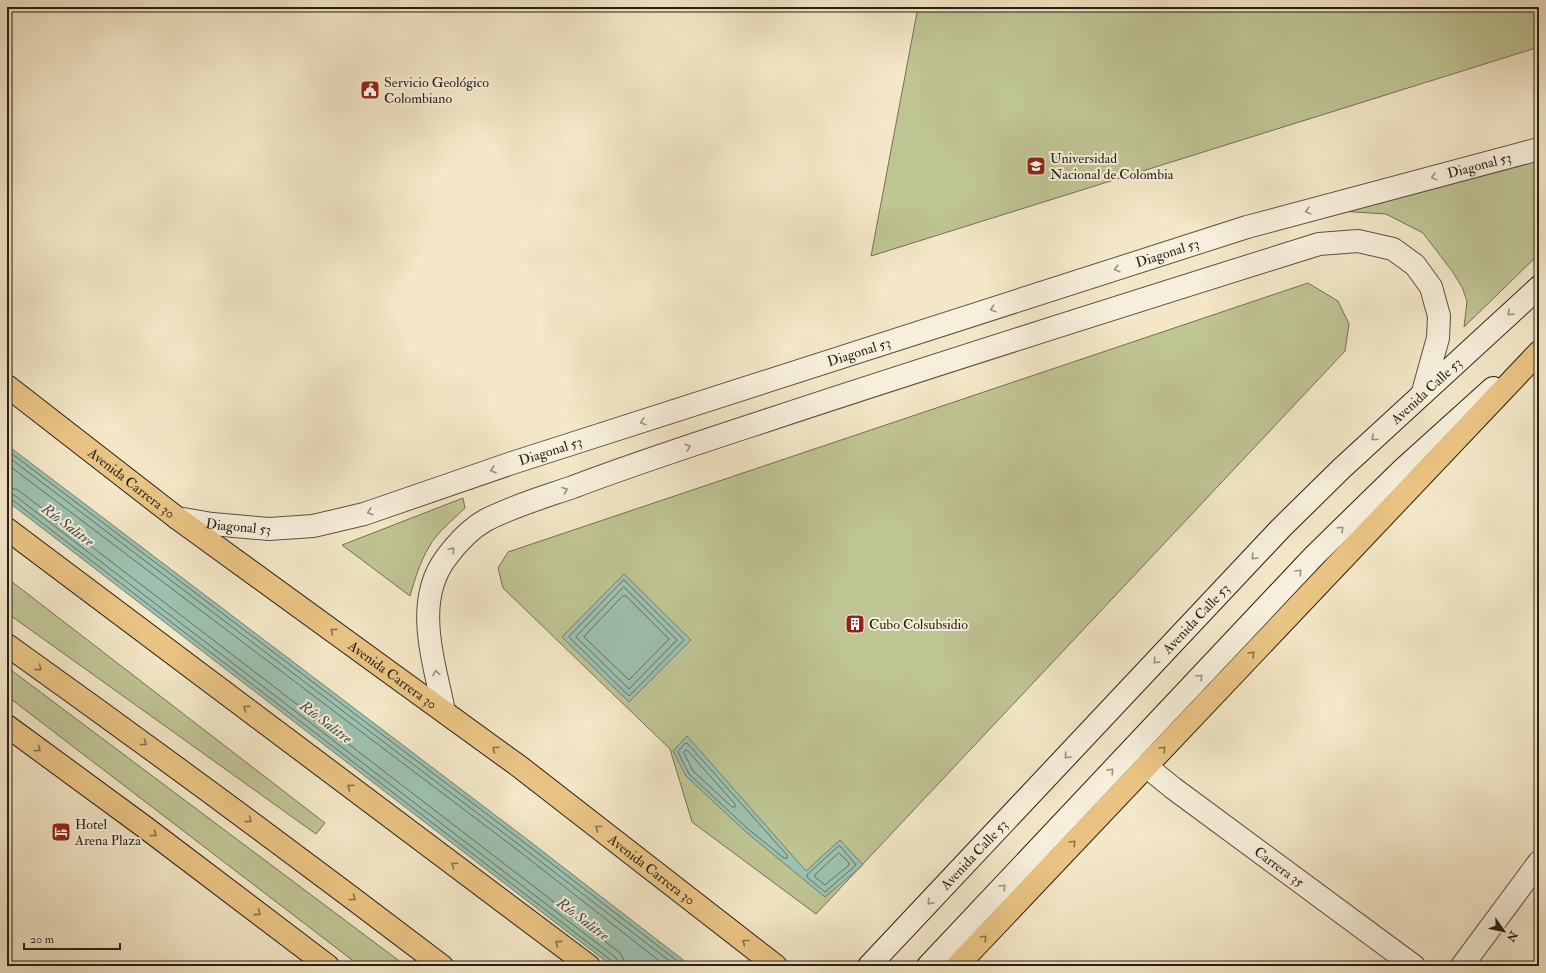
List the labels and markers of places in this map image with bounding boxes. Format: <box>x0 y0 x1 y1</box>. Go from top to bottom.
place label: Servicio Geológico Colombiano <box>384 74 489 107</box>
public building icon: Servicio Geológico Colombiano <box>359 79 381 101</box>
place label: Universidad Nacional de Colombia <box>1050 150 1174 183</box>
school or university icon: Universidad Nacional de Colombia <box>1025 155 1047 177</box>
building icon: Cubo Colsubsidio <box>844 613 866 635</box>
place label: Cubo Colsubsidio <box>869 616 968 633</box>
place label: Hotel Arena Plaza <box>74 816 141 849</box>
hotel icon: Hotel Arena Plaza <box>50 821 72 843</box>

